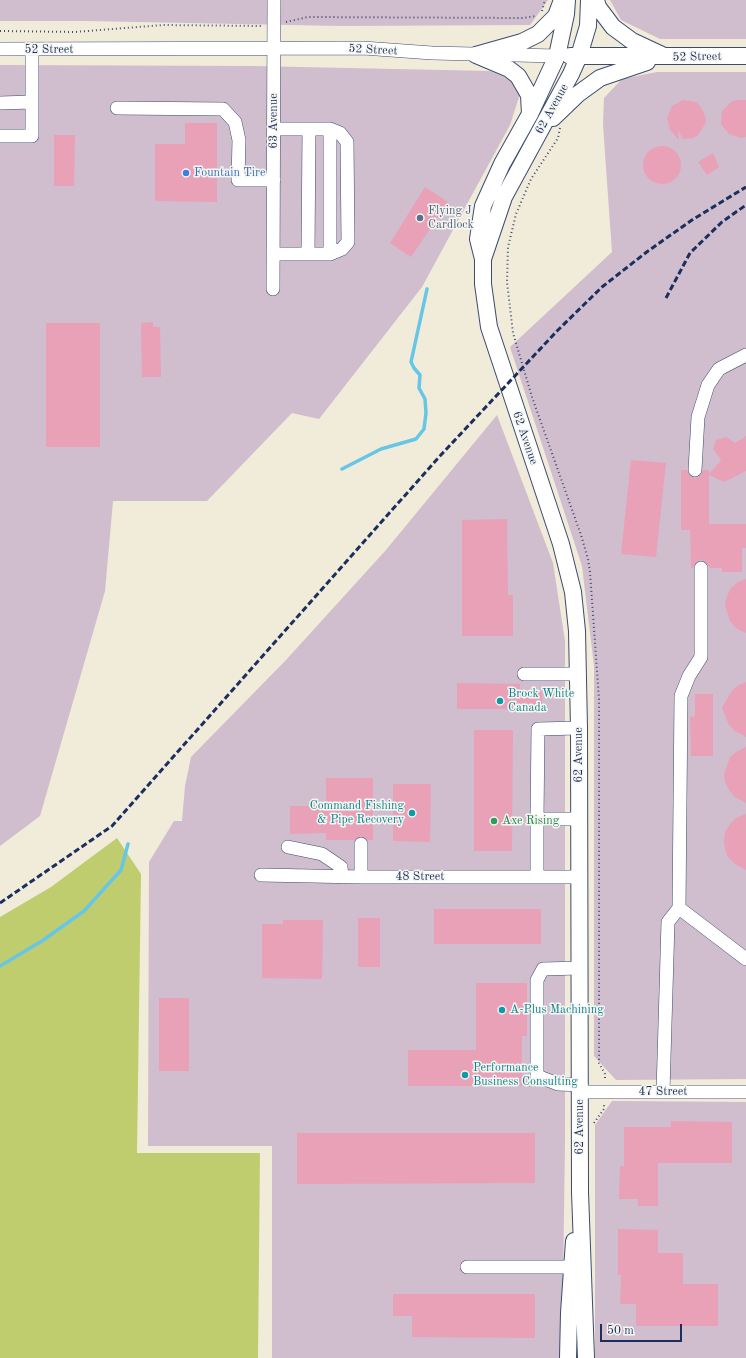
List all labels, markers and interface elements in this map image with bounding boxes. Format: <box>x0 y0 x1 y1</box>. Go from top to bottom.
street label: 52 Street <box>348 42 398 58</box>
street label: 52 Street <box>24 43 74 57</box>
street label: 52 Street <box>672 49 722 65</box>
street label: 62 Avenue <box>532 81 572 137</box>
street label: 63 Avenue <box>267 93 281 149</box>
place label: Fountain Tire <box>194 166 266 180</box>
marker: Fountain Tire <box>181 168 191 178</box>
place label: Flying J Cardlock <box>428 204 474 232</box>
marker: Flying J Cardlock <box>415 213 425 223</box>
street label: 62 Avenue <box>509 409 541 467</box>
place label: Brock White Canada <box>508 687 574 715</box>
marker: Brock White Canada <box>495 696 505 706</box>
street label: 62 Avenue <box>572 727 586 783</box>
place label: Command Fishing & Pipe Recovery <box>310 799 404 827</box>
marker: Command Fishing & Pipe Recovery <box>407 808 417 818</box>
place label: Axe Rising <box>502 814 559 828</box>
marker: Axe Rising <box>489 816 499 826</box>
street label: 48 Street <box>395 870 445 884</box>
place label: A-Plus Machining <box>510 1003 604 1017</box>
marker: A-Plus Machining <box>497 1005 507 1015</box>
place label: Performance Business Consulting <box>473 1061 578 1089</box>
marker: Performance Business Consulting <box>460 1070 470 1080</box>
street label: 47 Street <box>638 1085 688 1099</box>
street label: 62 Avenue <box>573 1099 587 1155</box>
scale bar <box>602 1316 684 1342</box>
text: 50 m <box>607 1325 634 1337</box>

